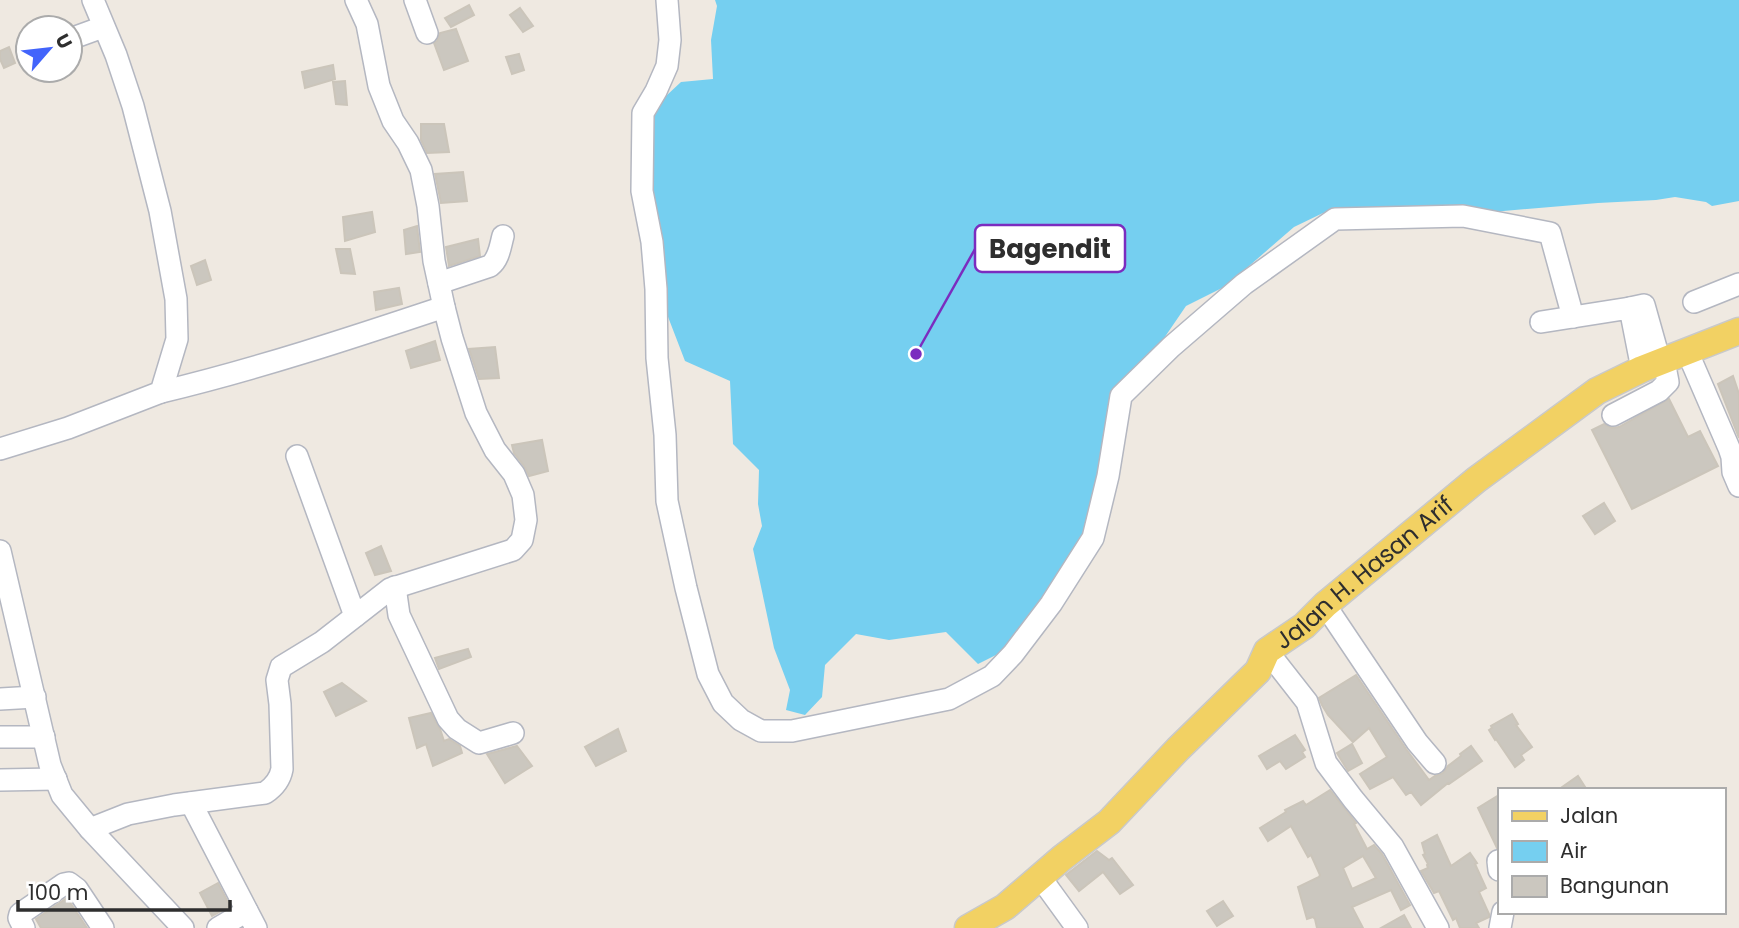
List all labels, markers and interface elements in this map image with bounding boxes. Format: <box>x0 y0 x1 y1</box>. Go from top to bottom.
north arrow <box>14 14 84 84</box>
text: U <box>49 29 79 54</box>
callout: Bagendit <box>975 225 1125 272</box>
text: Bagendit <box>989 231 1111 267</box>
street label: Jalan H. Hasan Arif <box>1269 488 1460 657</box>
legend <box>1498 788 1725 914</box>
text: Jalan <box>1560 801 1618 830</box>
text: Air <box>1560 836 1587 865</box>
scale bar <box>18 869 229 913</box>
text: Bangunan <box>1560 871 1669 900</box>
text: 100 m <box>28 878 88 907</box>

